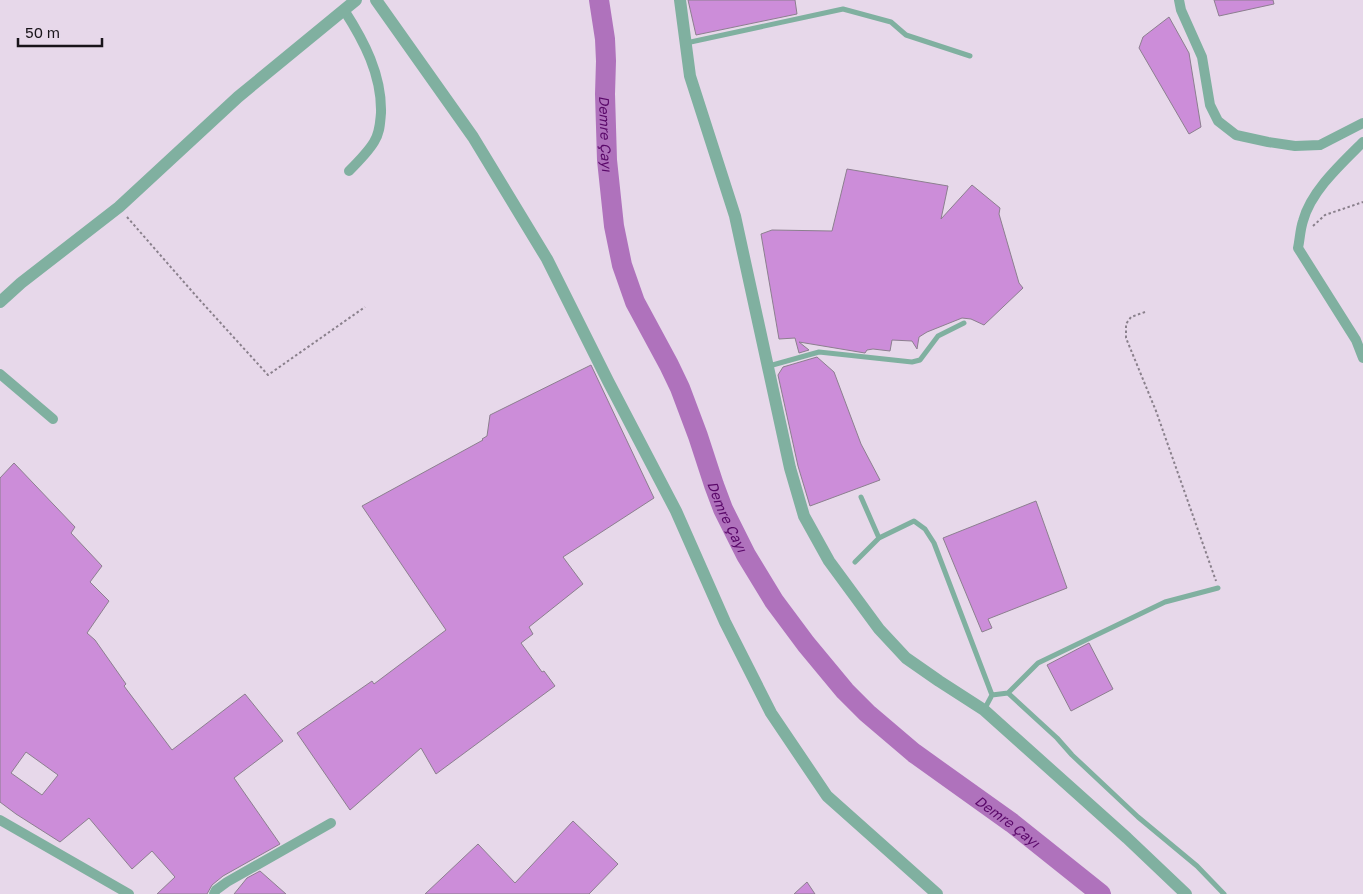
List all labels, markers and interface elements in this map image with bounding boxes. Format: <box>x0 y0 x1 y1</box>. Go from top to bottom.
scale bar <box>18 15 101 47</box>
text: 50 m <box>25 23 60 41</box>
water label: Demre Çayı <box>597 95 617 174</box>
water label: Demre Çayı <box>705 478 752 556</box>
water label: Demre Çayı <box>972 791 1044 851</box>

